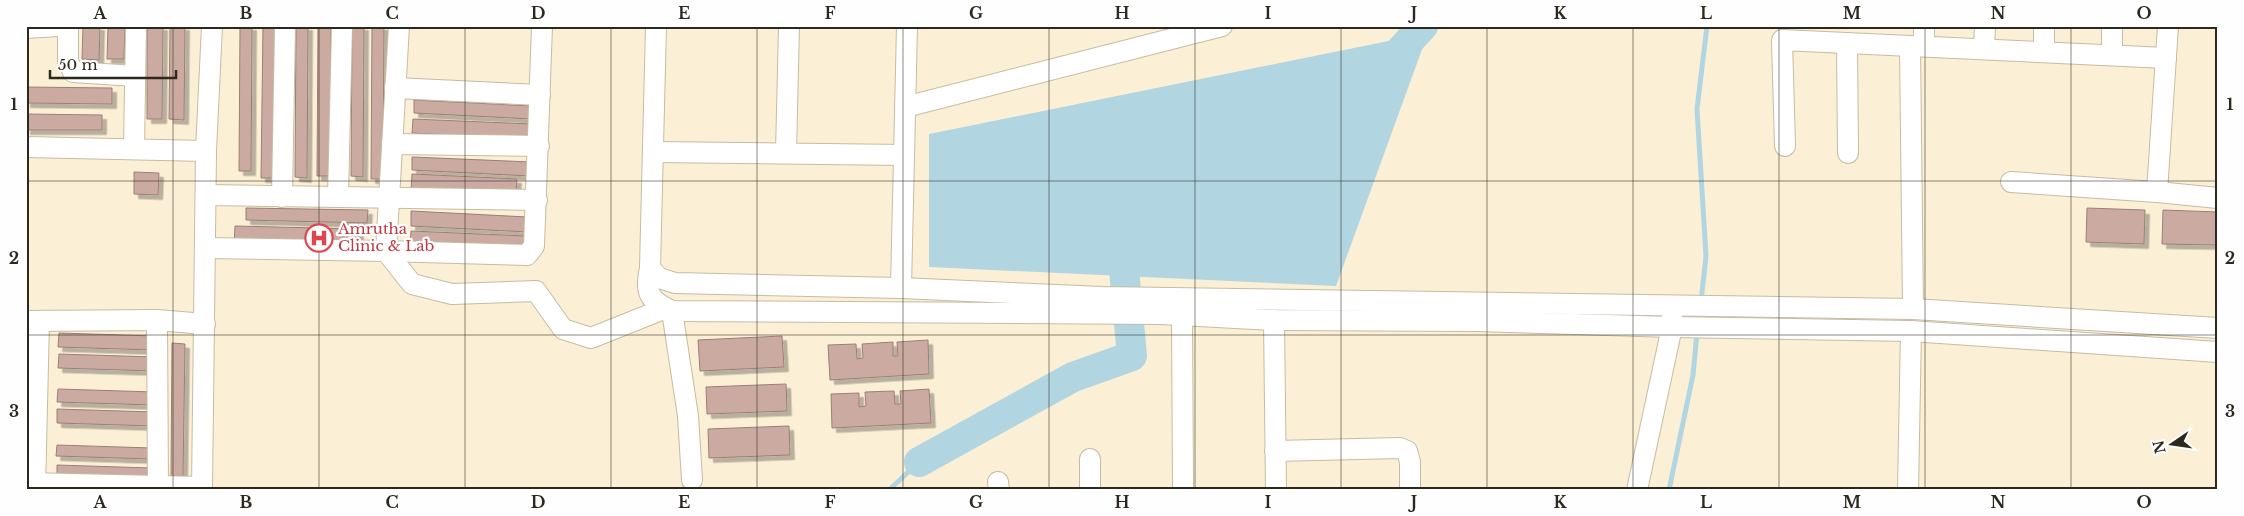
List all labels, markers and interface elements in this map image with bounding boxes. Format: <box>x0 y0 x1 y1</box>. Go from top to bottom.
text: A <box>93 3 108 23</box>
text: B <box>240 3 253 23</box>
text: C <box>385 3 399 23</box>
text: D <box>531 3 545 23</box>
text: E <box>678 3 690 23</box>
text: F <box>824 3 836 23</box>
text: G <box>969 3 983 23</box>
text: H <box>1114 3 1130 23</box>
text: I <box>1265 3 1272 23</box>
text: J <box>1408 3 1417 23</box>
text: K <box>1553 3 1567 23</box>
text: L <box>1700 3 1712 23</box>
text: M <box>1843 3 1861 23</box>
text: N <box>1990 3 2006 23</box>
text: O <box>2136 3 2152 23</box>
scale bar <box>50 48 176 80</box>
text: 50 m <box>58 55 98 74</box>
text: 1 <box>11 94 18 114</box>
text: 1 <box>2227 94 2234 114</box>
place label: Amrutha Clinic & Lab <box>337 219 435 255</box>
hospital icon: Amrutha Clinic & Lab <box>304 223 334 253</box>
text: 2 <box>9 248 19 268</box>
text: 2 <box>2225 248 2235 268</box>
text: 3 <box>9 401 19 421</box>
text: 3 <box>2225 401 2235 421</box>
north arrow <box>2146 418 2196 468</box>
text: N <box>2149 438 2170 455</box>
text: A <box>93 492 108 512</box>
text: B <box>240 492 253 512</box>
text: C <box>385 492 399 512</box>
text: D <box>531 492 545 512</box>
text: E <box>678 492 690 512</box>
text: F <box>824 492 836 512</box>
text: G <box>969 492 983 512</box>
text: H <box>1114 492 1130 512</box>
text: I <box>1265 492 1272 512</box>
text: J <box>1408 492 1417 512</box>
text: K <box>1553 492 1567 512</box>
text: L <box>1700 492 1712 512</box>
text: M <box>1843 492 1861 512</box>
text: N <box>1990 492 2006 512</box>
text: O <box>2136 492 2152 512</box>

